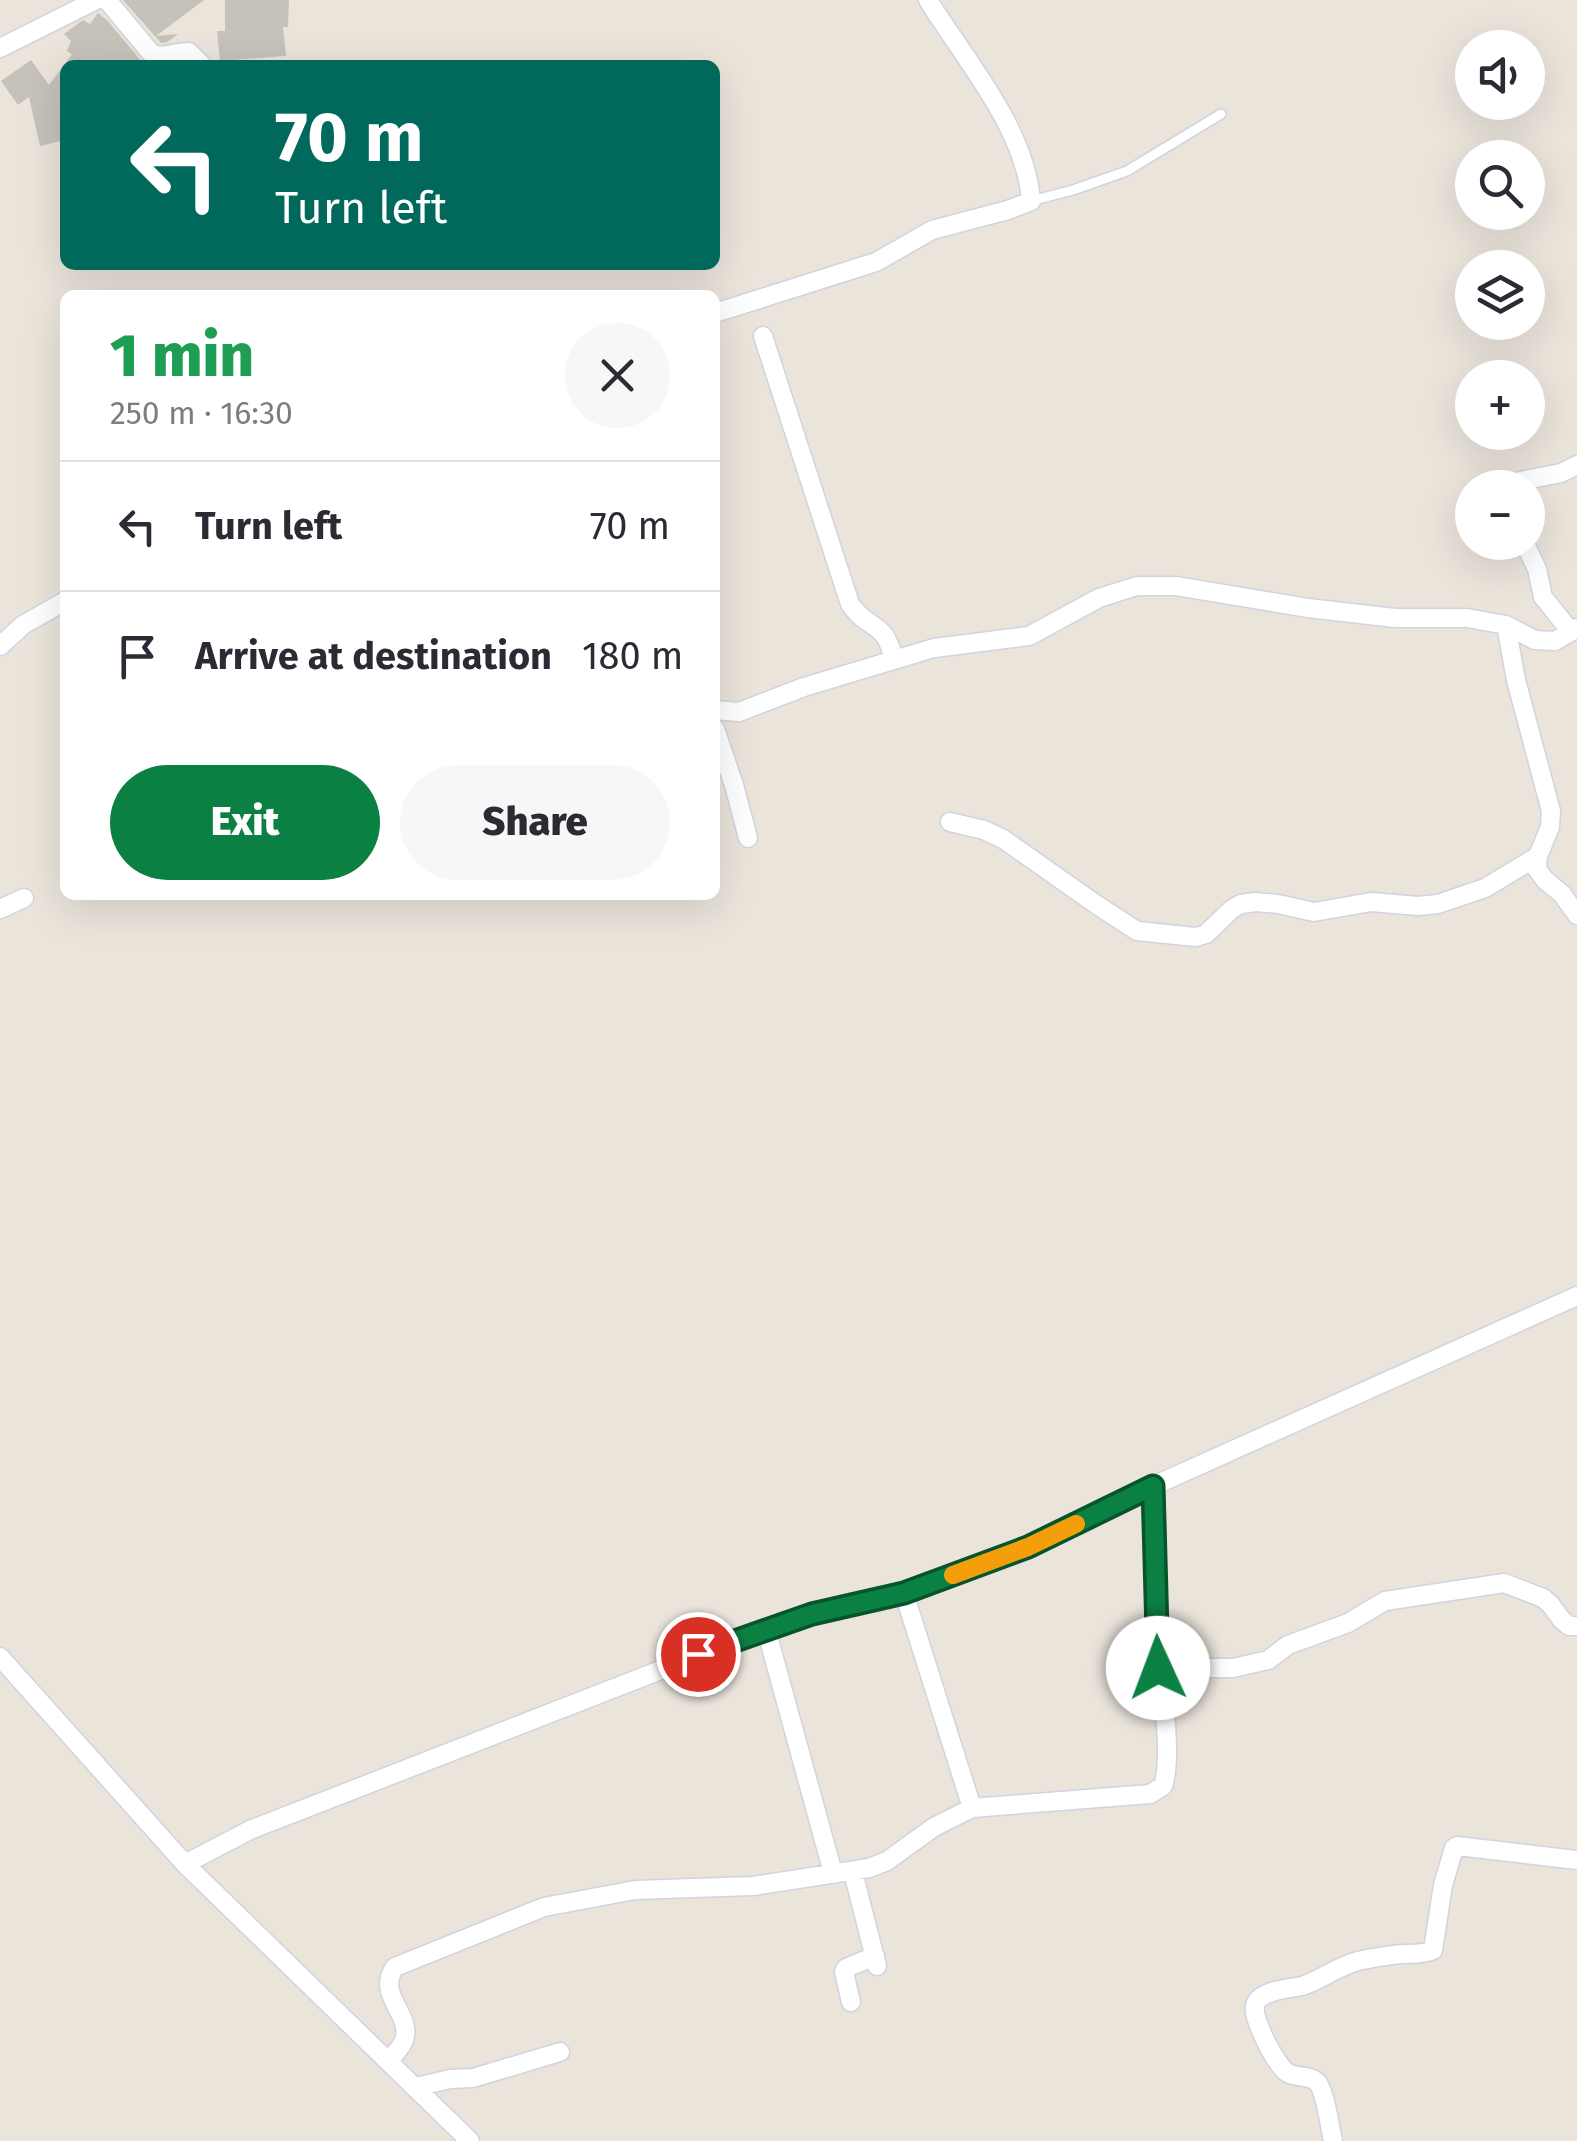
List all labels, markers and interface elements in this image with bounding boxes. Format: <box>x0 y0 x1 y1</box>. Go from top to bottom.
map controls <box>1455 30 1545 560</box>
button: sound <box>1455 30 1545 120</box>
text: 70 m <box>275 96 424 180</box>
icon: left <box>110 100 240 230</box>
button: search <box>1455 140 1545 230</box>
text: Turn left <box>275 181 447 235</box>
button: layers <box>1455 250 1545 340</box>
text: 1 min <box>110 320 254 392</box>
button: close <box>565 323 670 428</box>
button: + <box>1455 360 1545 450</box>
text: 250 m · 16:30 <box>110 394 293 432</box>
button: − <box>1455 470 1545 560</box>
icon: left <box>110 499 165 554</box>
text: Turn left <box>195 503 342 549</box>
text: 70 m <box>590 503 670 549</box>
icon: arrive <box>110 629 165 684</box>
text: Arrive at destination <box>195 633 552 679</box>
text: 180 m <box>582 633 683 679</box>
button: Exit <box>110 765 380 880</box>
button: Share <box>400 765 670 880</box>
pin <box>656 1612 741 1697</box>
position arrow <box>1106 1616 1210 1720</box>
icon: arrive <box>671 1627 726 1682</box>

